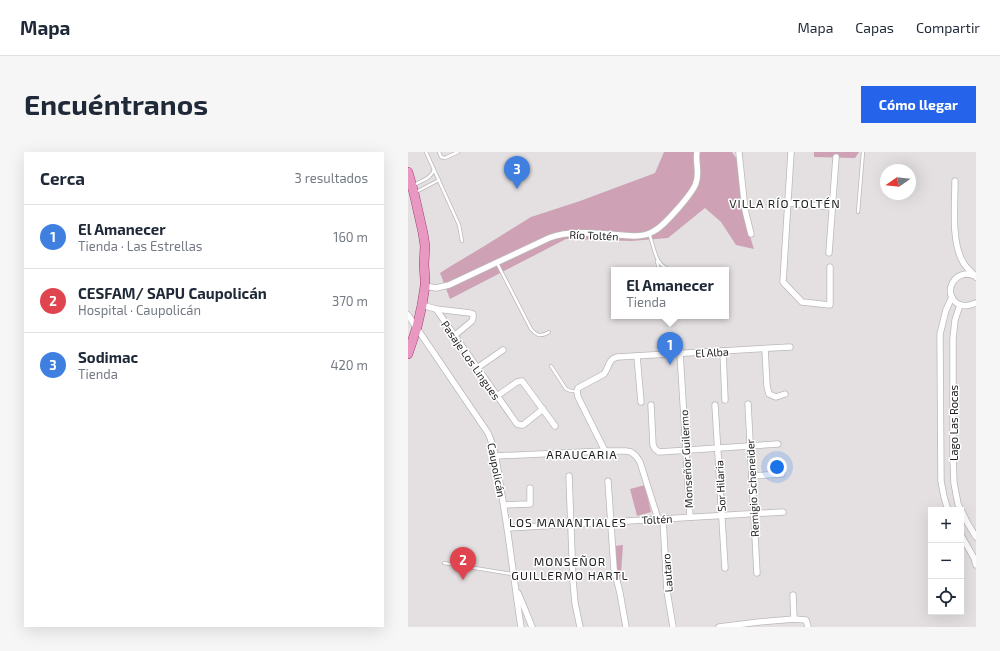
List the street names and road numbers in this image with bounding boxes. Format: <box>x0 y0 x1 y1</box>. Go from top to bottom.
street label: Río Toltén <box>569 228 619 242</box>
street label: Pasaje Los Lingues <box>438 318 503 403</box>
street label: El Alba <box>695 345 729 359</box>
street label: Lago Las Rocas <box>947 384 960 461</box>
street label: Monseñor Guilermo <box>677 410 695 508</box>
street label: Remigio Scheneider <box>743 438 761 537</box>
street label: Caupolicán <box>485 442 509 498</box>
street label: Sor Hilaria <box>712 460 728 512</box>
street label: Toltén <box>641 512 673 526</box>
street label: Lautaro <box>659 553 675 593</box>

